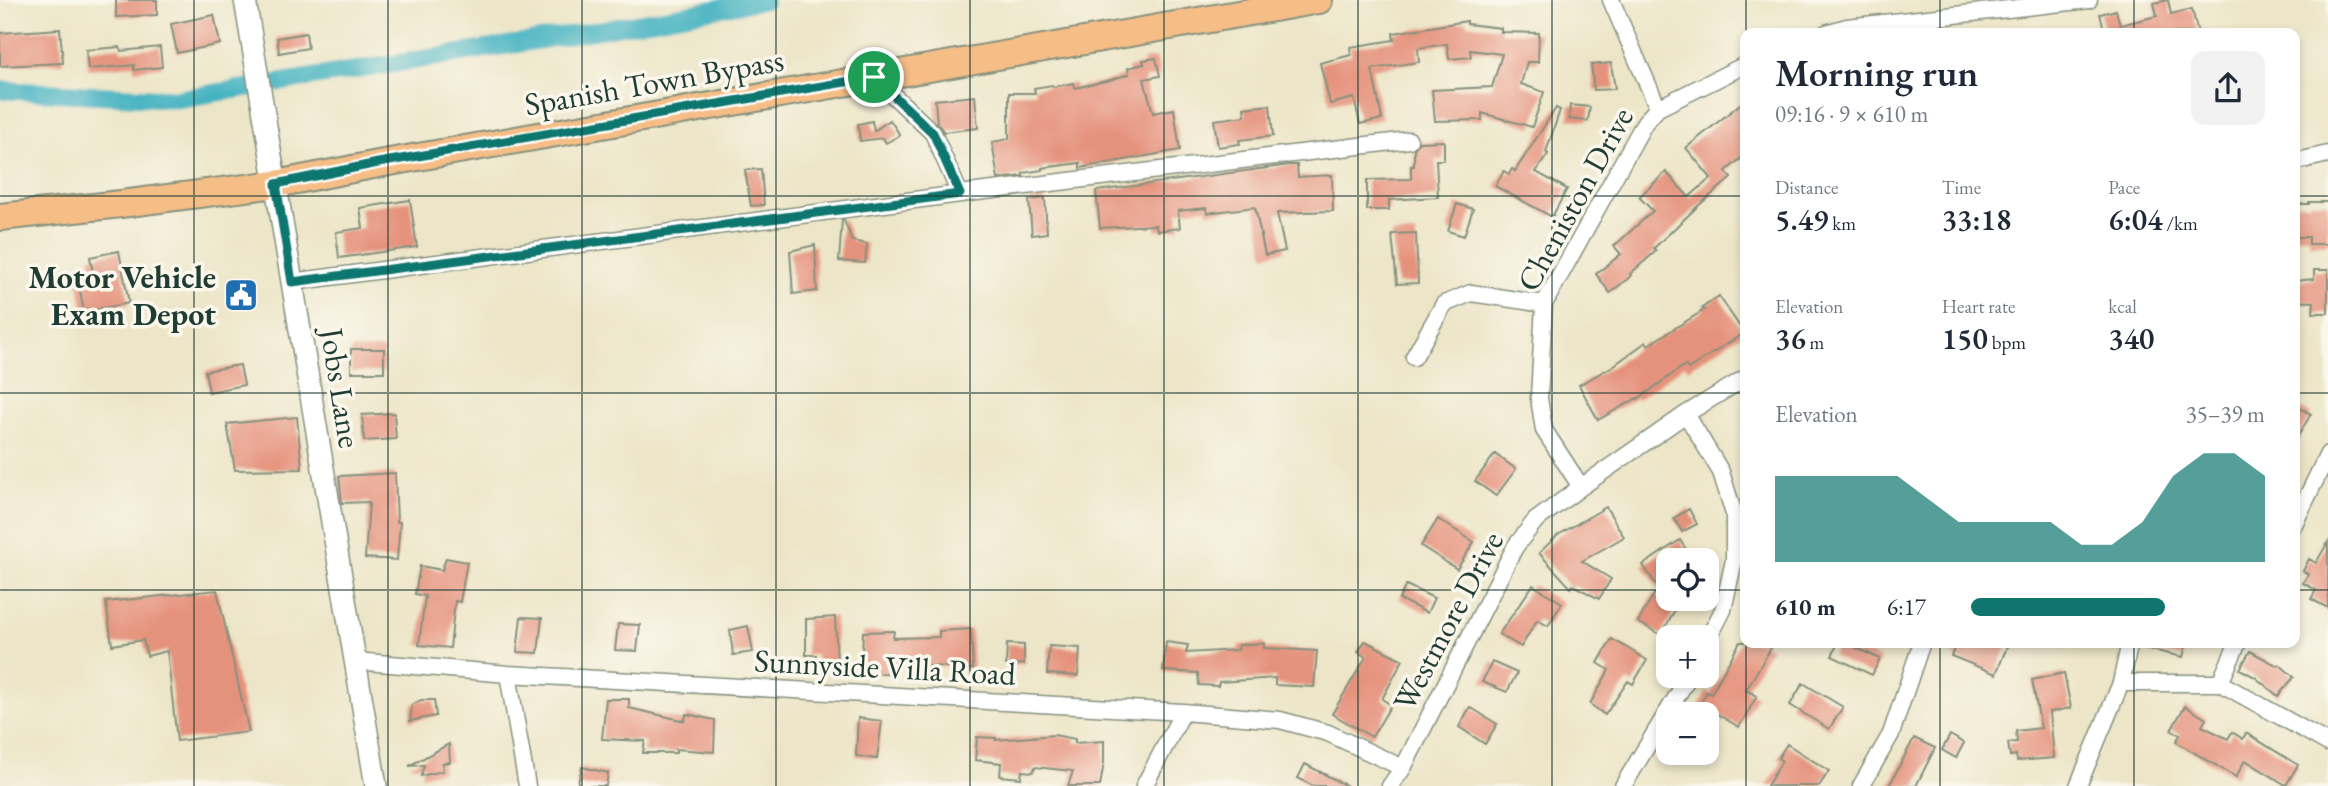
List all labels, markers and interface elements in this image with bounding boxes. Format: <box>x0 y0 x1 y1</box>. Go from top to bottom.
street label: Spanish Town Bypass <box>521 39 787 125</box>
pin <box>844 47 904 107</box>
text: Morning run <box>1775 48 1978 97</box>
button: share <box>2191 51 2265 125</box>
icon: arrive <box>855 58 893 96</box>
street label: Cheniston Drive <box>1507 99 1643 299</box>
text: 09:16 · 9 × 610 m <box>1775 99 1928 129</box>
text: Distance <box>1775 175 1838 200</box>
text: Time <box>1942 175 1981 200</box>
text: Pace <box>2108 175 2140 200</box>
text: 5.49 <box>1775 200 1828 239</box>
text: 33:18 <box>1942 200 2011 239</box>
text: 6:04 <box>2108 200 2163 239</box>
text: km <box>1828 211 1856 236</box>
text: /km <box>2163 211 2198 236</box>
place label: Motor Vehicle Exam Depot <box>28 256 216 335</box>
public building icon: Motor Vehicle Exam Depot <box>222 276 260 314</box>
text: Elevation <box>1775 294 1843 319</box>
text: Heart rate <box>1942 294 2015 319</box>
text: kcal <box>2108 294 2137 319</box>
text: 36 <box>1775 319 1806 358</box>
text: 150 <box>1942 319 1988 358</box>
text: 340 <box>2108 319 2155 358</box>
street label: Jobs Lane <box>310 322 371 451</box>
text: m <box>1806 330 1824 355</box>
text: bpm <box>1988 330 2026 355</box>
text: Elevation <box>1775 399 1858 429</box>
text: 35–39 m <box>2186 399 2265 429</box>
street label: Westmore Drive <box>1383 524 1513 718</box>
map controls <box>1656 548 1719 765</box>
button: locate <box>1656 548 1719 611</box>
text: 610 m <box>1775 592 1836 622</box>
text: 6:17 <box>1887 592 1926 622</box>
button: + <box>1656 625 1719 688</box>
street label: Sunnyside Villa Road <box>753 639 1018 695</box>
button: − <box>1656 702 1719 765</box>

